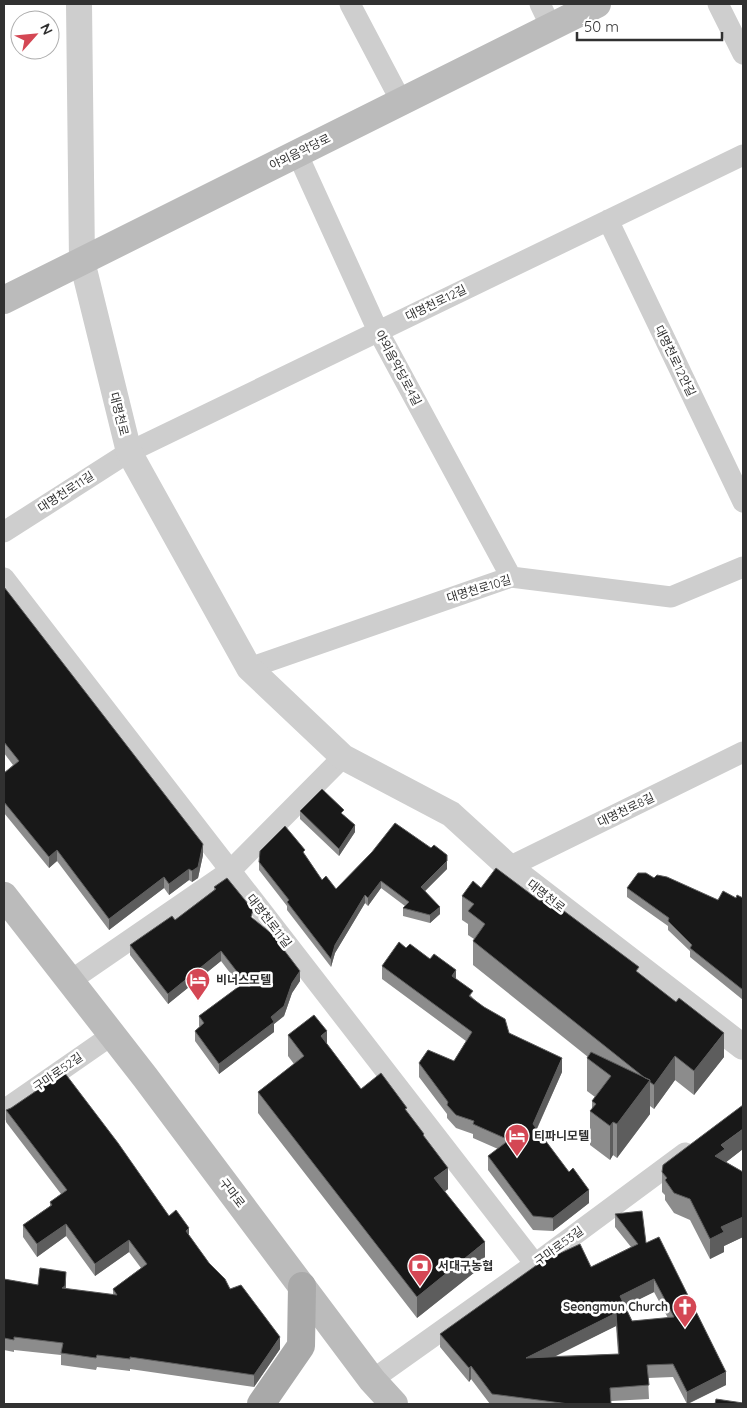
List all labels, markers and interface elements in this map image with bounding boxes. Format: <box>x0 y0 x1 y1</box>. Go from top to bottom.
north arrow <box>10 10 60 60</box>
scale bar <box>577 10 722 42</box>
text: 50 m <box>584 17 619 36</box>
text: N <box>36 20 57 38</box>
street label: 야외음악당로 <box>267 130 333 173</box>
street label: 대명천로12길 <box>403 281 469 324</box>
street label: 대명천로12안길 <box>652 323 699 399</box>
street label: 야외음악당로4길 <box>372 327 425 408</box>
street label: 대명천로 <box>107 391 132 437</box>
street label: 대명천로11길 <box>35 468 97 515</box>
street label: 대명천로10길 <box>445 572 513 605</box>
street label: 대명천로8길 <box>595 789 657 830</box>
street label: 대명천로 <box>524 876 568 915</box>
street label: 대명천로11길 <box>244 891 295 951</box>
hotel icon: 비너스모텔 <box>185 967 211 1001</box>
place label: 비너스모텔 <box>216 972 271 987</box>
street label: 구마로52길 <box>30 1049 86 1094</box>
hotel icon: 티파니모텔 <box>504 1123 530 1157</box>
place label: 티파니모텔 <box>534 1128 589 1143</box>
street label: 구마로 <box>216 1175 248 1210</box>
street label: 구마로53길 <box>531 1223 586 1268</box>
bank icon: 서대구농협 <box>407 1253 433 1287</box>
place label: 서대구농협 <box>438 1258 493 1273</box>
church icon: Seongmun Church <box>672 1294 698 1328</box>
place label: Seongmun Church <box>563 1299 668 1314</box>

